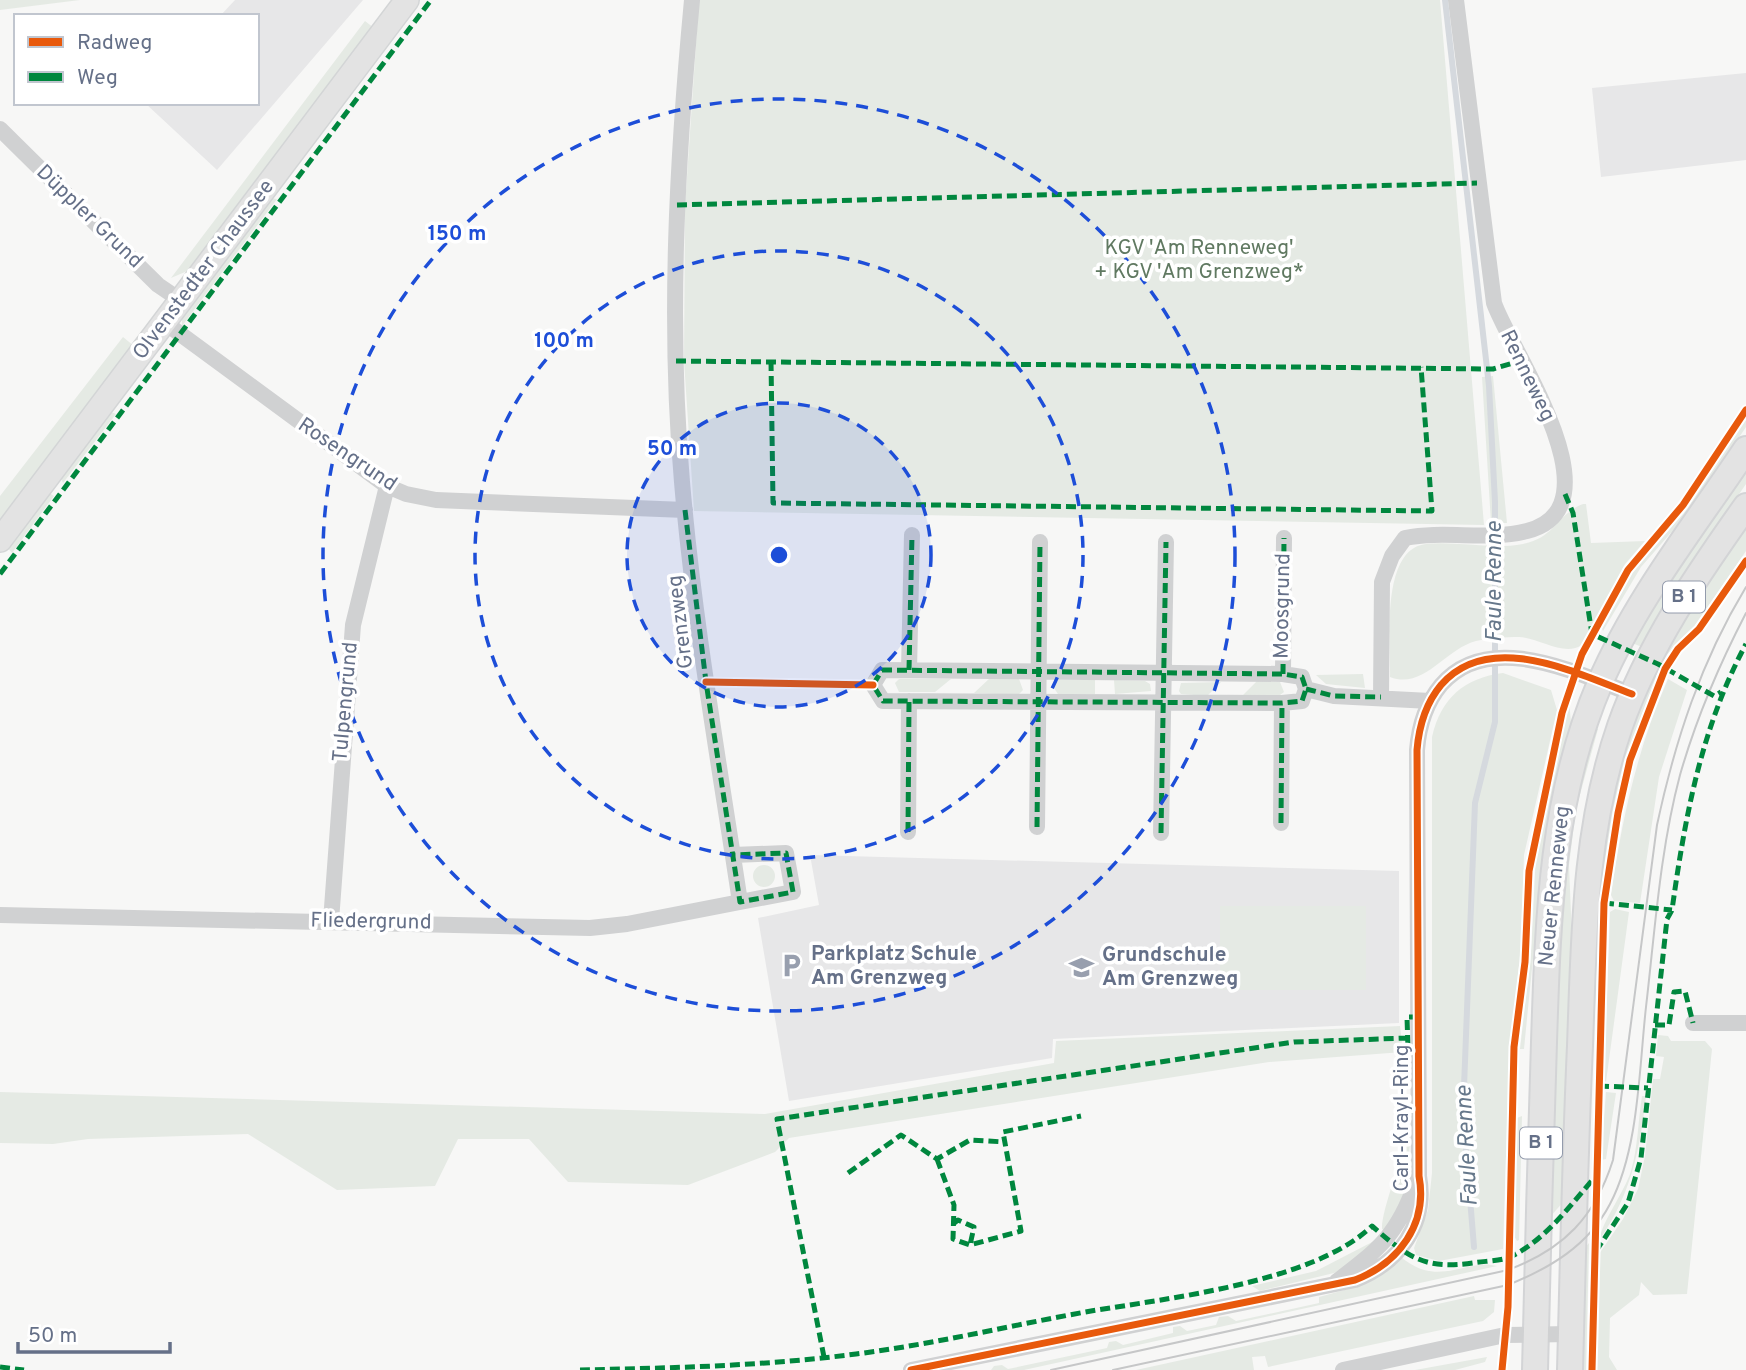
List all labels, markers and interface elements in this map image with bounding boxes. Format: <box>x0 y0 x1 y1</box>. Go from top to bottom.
legend <box>14 14 259 105</box>
text: Radweg <box>77 30 152 57</box>
text: Weg <box>77 65 118 92</box>
street label: Düppler Grund <box>30 159 148 275</box>
street label: Olvenstedter Chaussee <box>127 174 281 366</box>
text: 150 m <box>428 221 486 248</box>
park label: KGV 'Am Renneweg' + KGV 'Am Grenzweg* <box>1094 235 1304 286</box>
street label: Renneweg <box>1493 326 1561 426</box>
text: 100 m <box>534 328 594 355</box>
street label: Rosengrund <box>292 412 402 498</box>
text: 50 m <box>647 436 697 463</box>
water label: Faule Renne <box>1481 520 1510 642</box>
centre of rings <box>767 543 791 567</box>
street label: Moosgrund <box>1269 553 1297 659</box>
street label: Grenzweg <box>662 574 700 670</box>
road number: B 1 <box>1663 582 1705 612</box>
street label: Tulpengrund <box>327 641 365 763</box>
street label: Neuer Renneweg <box>1533 804 1577 968</box>
street label: Fliedergrund <box>310 907 432 937</box>
place label: Parkplatz Schule Am Grenzweg <box>811 941 977 992</box>
place label: Grundschule Am Grenzweg <box>1102 942 1238 993</box>
parking icon: Parkplatz Schule Am Grenzweg <box>777 952 805 980</box>
school or university icon: Grundschule Am Grenzweg <box>1068 953 1096 981</box>
street label: Carl-Krayl-Ring <box>1389 1044 1416 1192</box>
water label: Faule Renne <box>1450 1084 1486 1207</box>
road number: B 1 <box>1520 1128 1562 1158</box>
scale bar <box>18 1310 170 1354</box>
text: 50 m <box>28 1323 77 1350</box>

